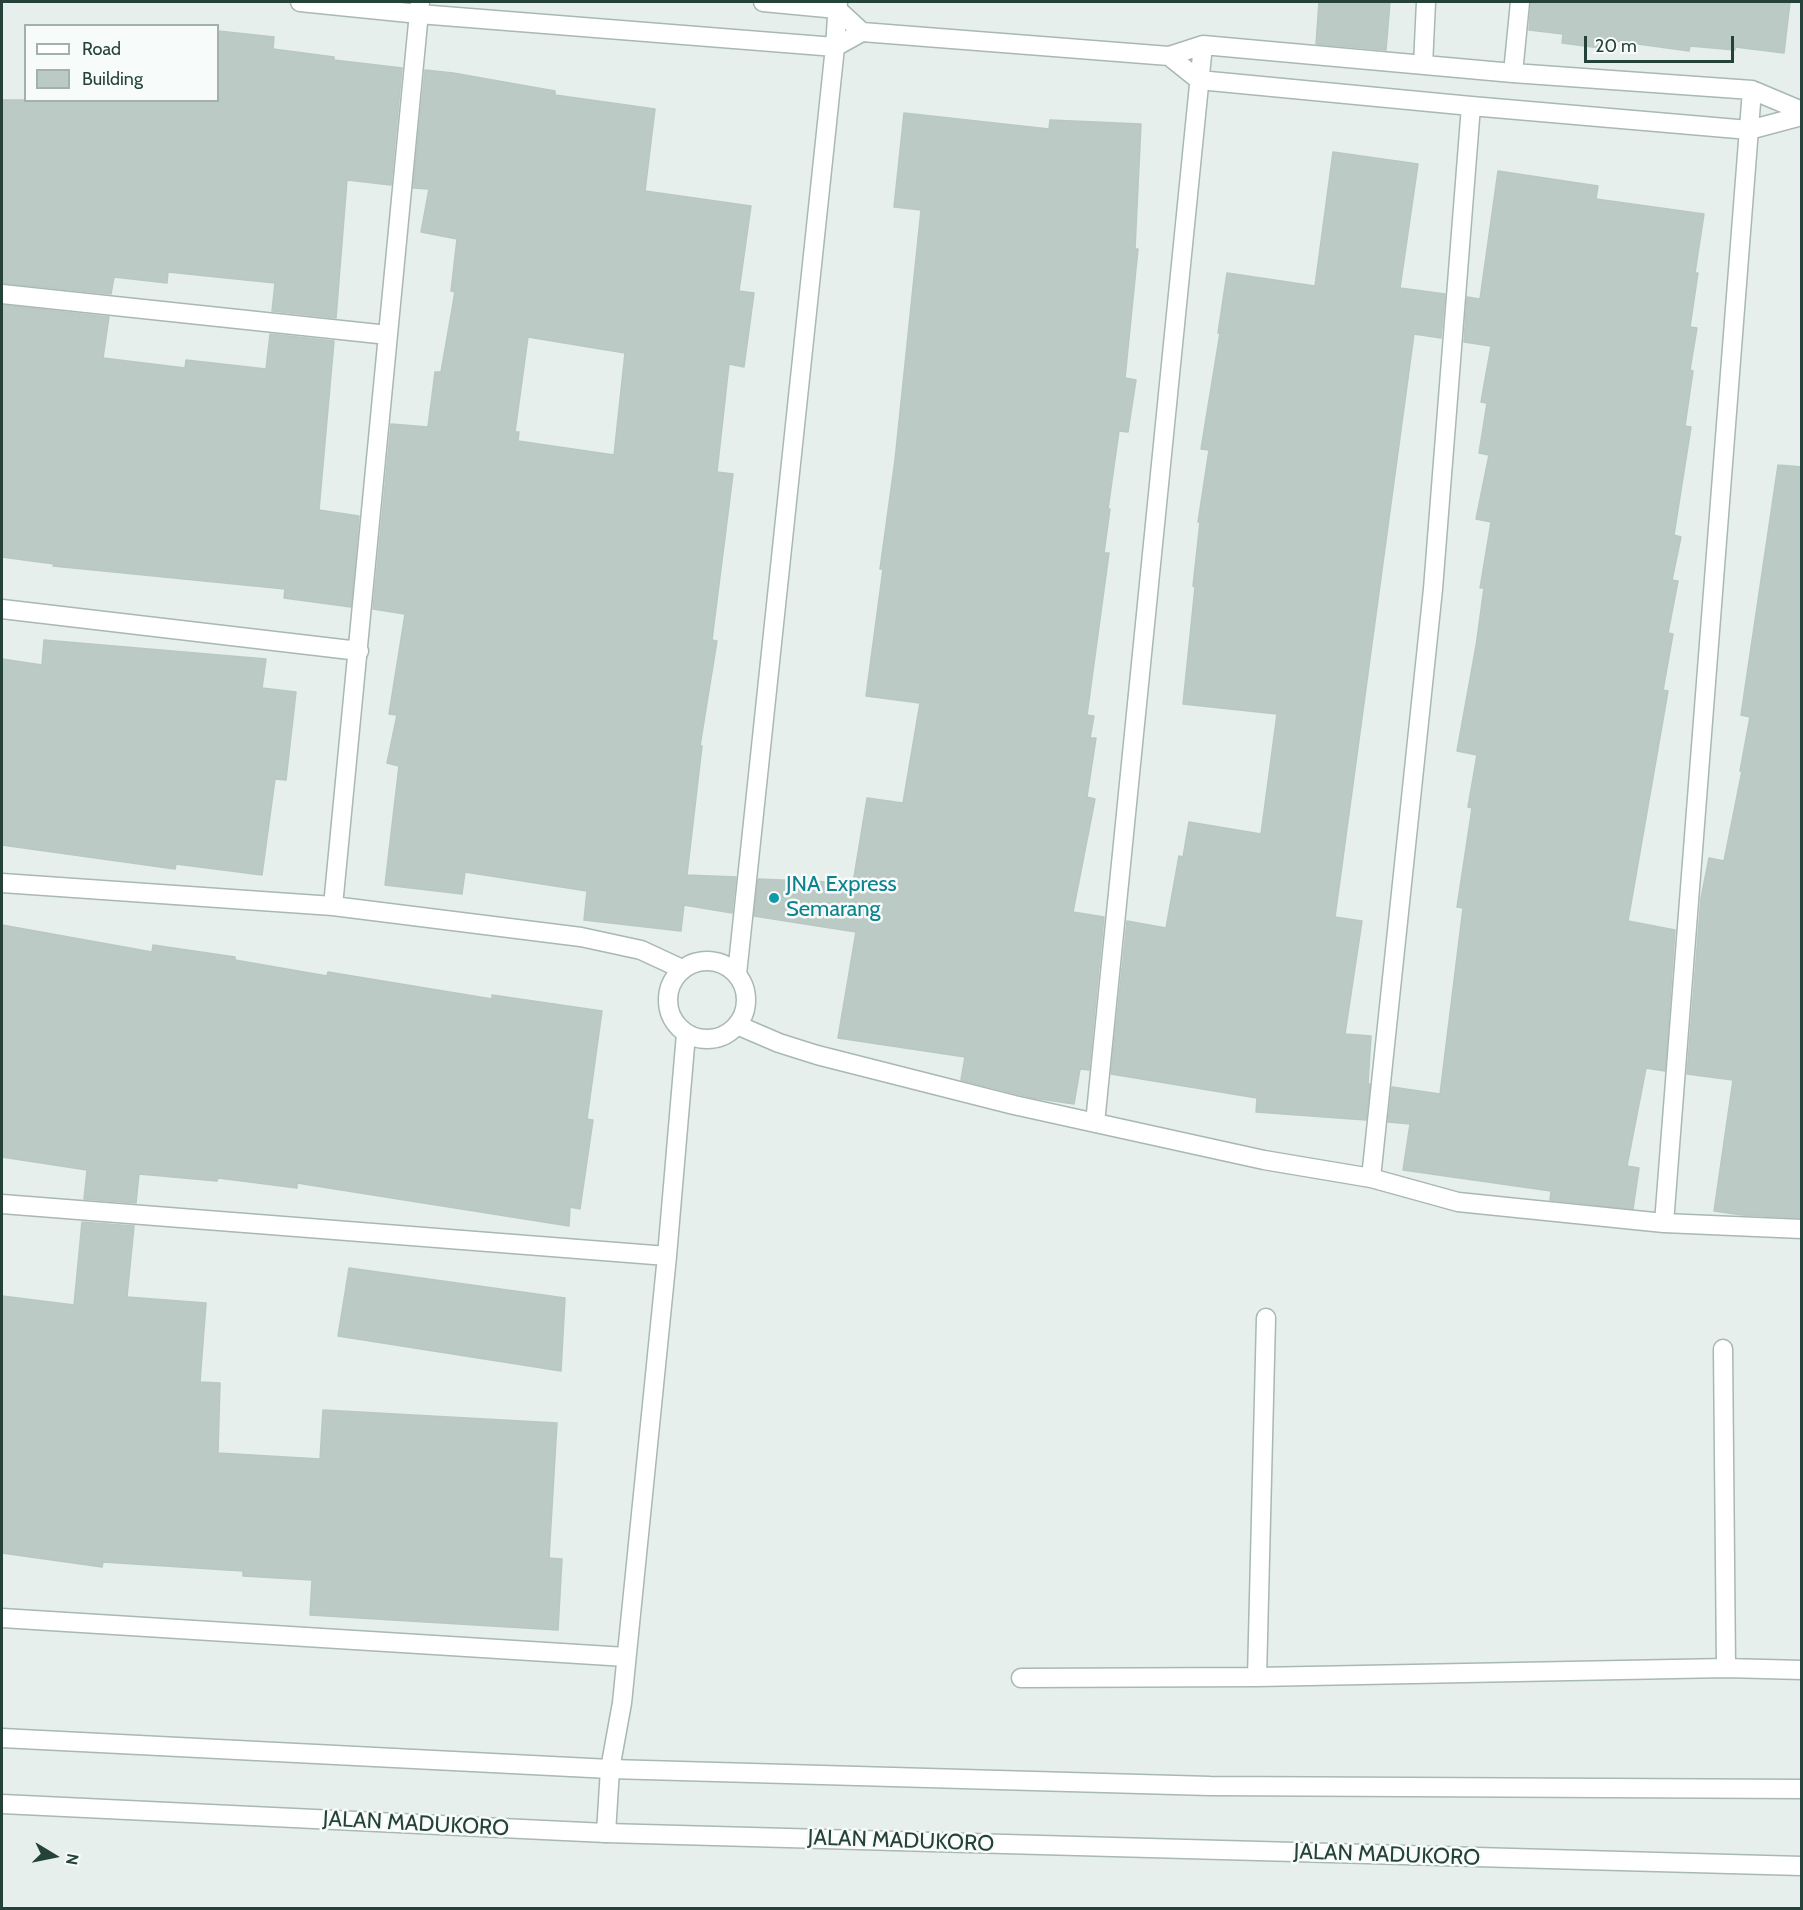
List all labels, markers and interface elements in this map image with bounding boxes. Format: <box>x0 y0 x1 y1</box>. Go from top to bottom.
legend <box>24 24 219 102</box>
scale bar <box>1587 24 1737 62</box>
text: 20 m <box>1595 35 1637 57</box>
text: Road <box>82 38 121 60</box>
text: Building <box>82 68 143 90</box>
place label: JNA Express Semarang <box>786 872 897 924</box>
marker: JNA Express Semarang <box>767 891 781 905</box>
street label: JALAN MADUKORO <box>322 1806 510 1842</box>
street label: JALAN MADUKORO <box>807 1825 995 1857</box>
north arrow <box>24 1826 84 1886</box>
street label: JALAN MADUKORO <box>1293 1839 1481 1871</box>
text: N <box>62 1852 83 1866</box>

